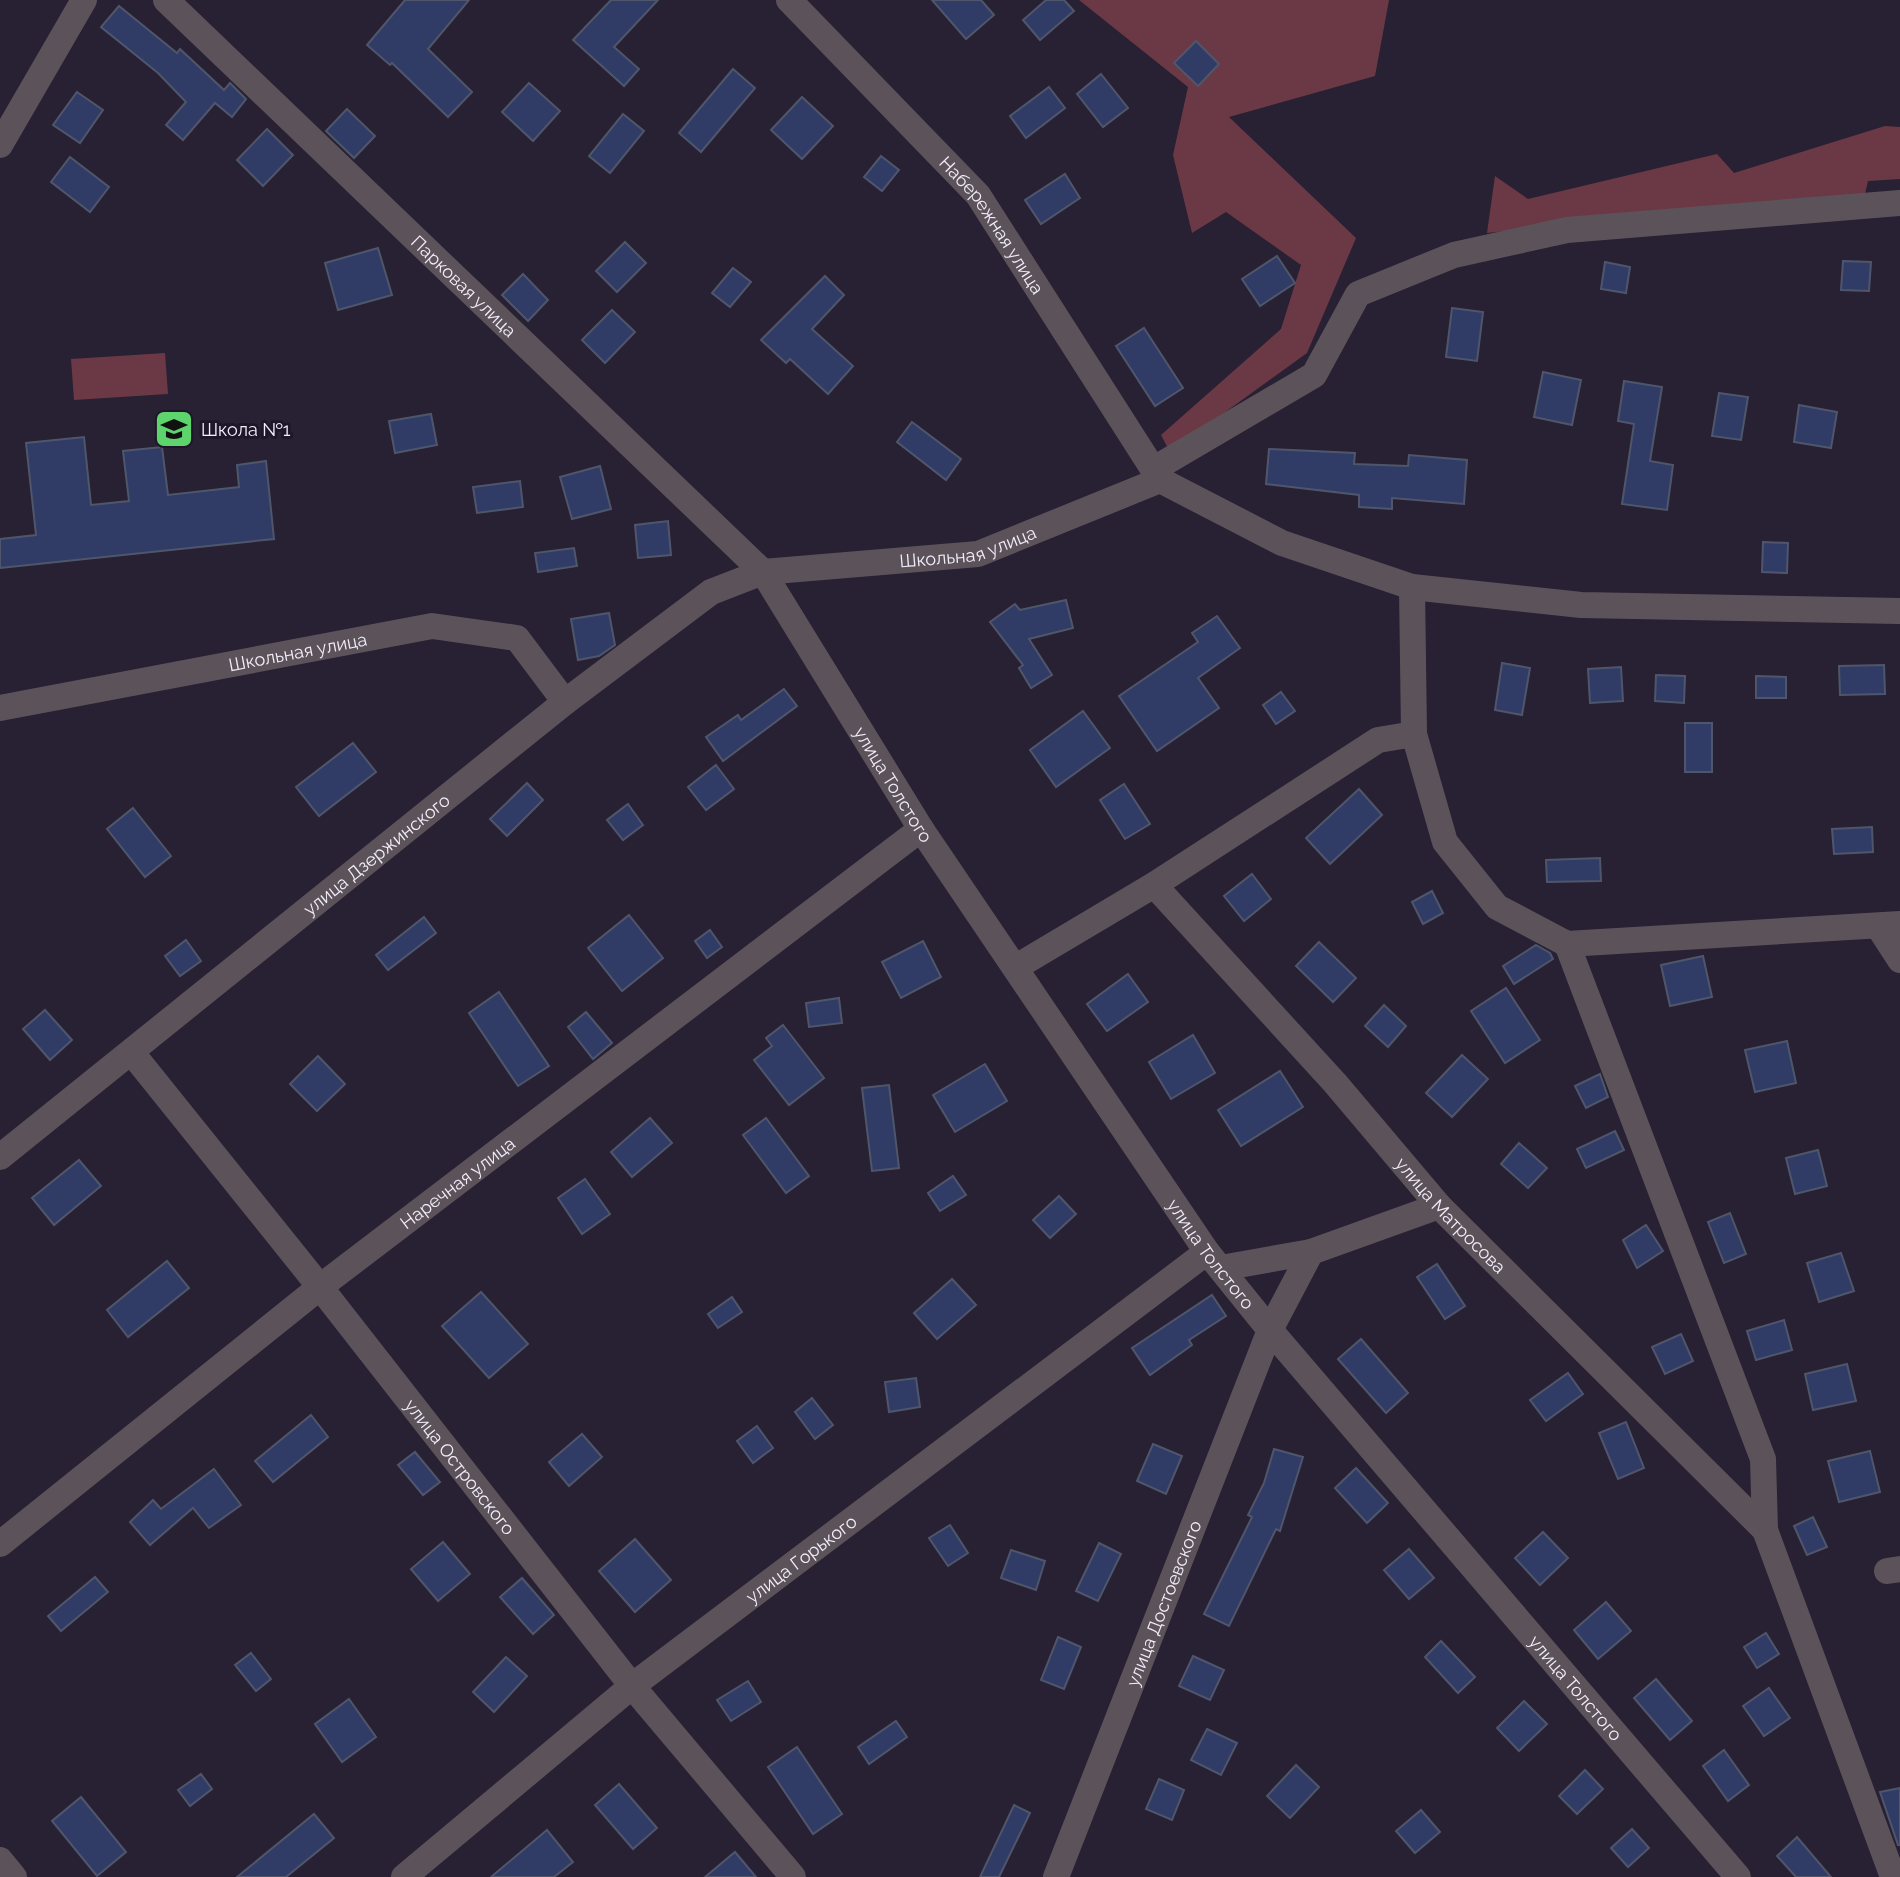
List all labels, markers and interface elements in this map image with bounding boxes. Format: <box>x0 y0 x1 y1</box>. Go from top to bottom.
street label: Набережная улица <box>936 152 1049 298</box>
street label: Парковая улица <box>407 231 521 341</box>
school or university icon: Школа №1 <box>153 408 195 450</box>
place label: Школа №1 <box>201 419 291 440</box>
street label: Школьная улица <box>898 521 1039 571</box>
street label: Школьная улица <box>227 628 369 675</box>
street label: улица Толстого <box>850 722 937 846</box>
street label: улица Дзержинского <box>299 789 454 919</box>
street label: Наречная улица <box>396 1132 519 1233</box>
street label: улица Матросова <box>1392 1153 1510 1277</box>
street label: улица Толстого <box>1163 1195 1259 1313</box>
street label: улица Островского <box>401 1394 520 1539</box>
street label: улица Горького <box>741 1510 861 1607</box>
street label: улица Достоевского <box>1121 1517 1205 1689</box>
street label: улица Толстого <box>1525 1631 1627 1745</box>

